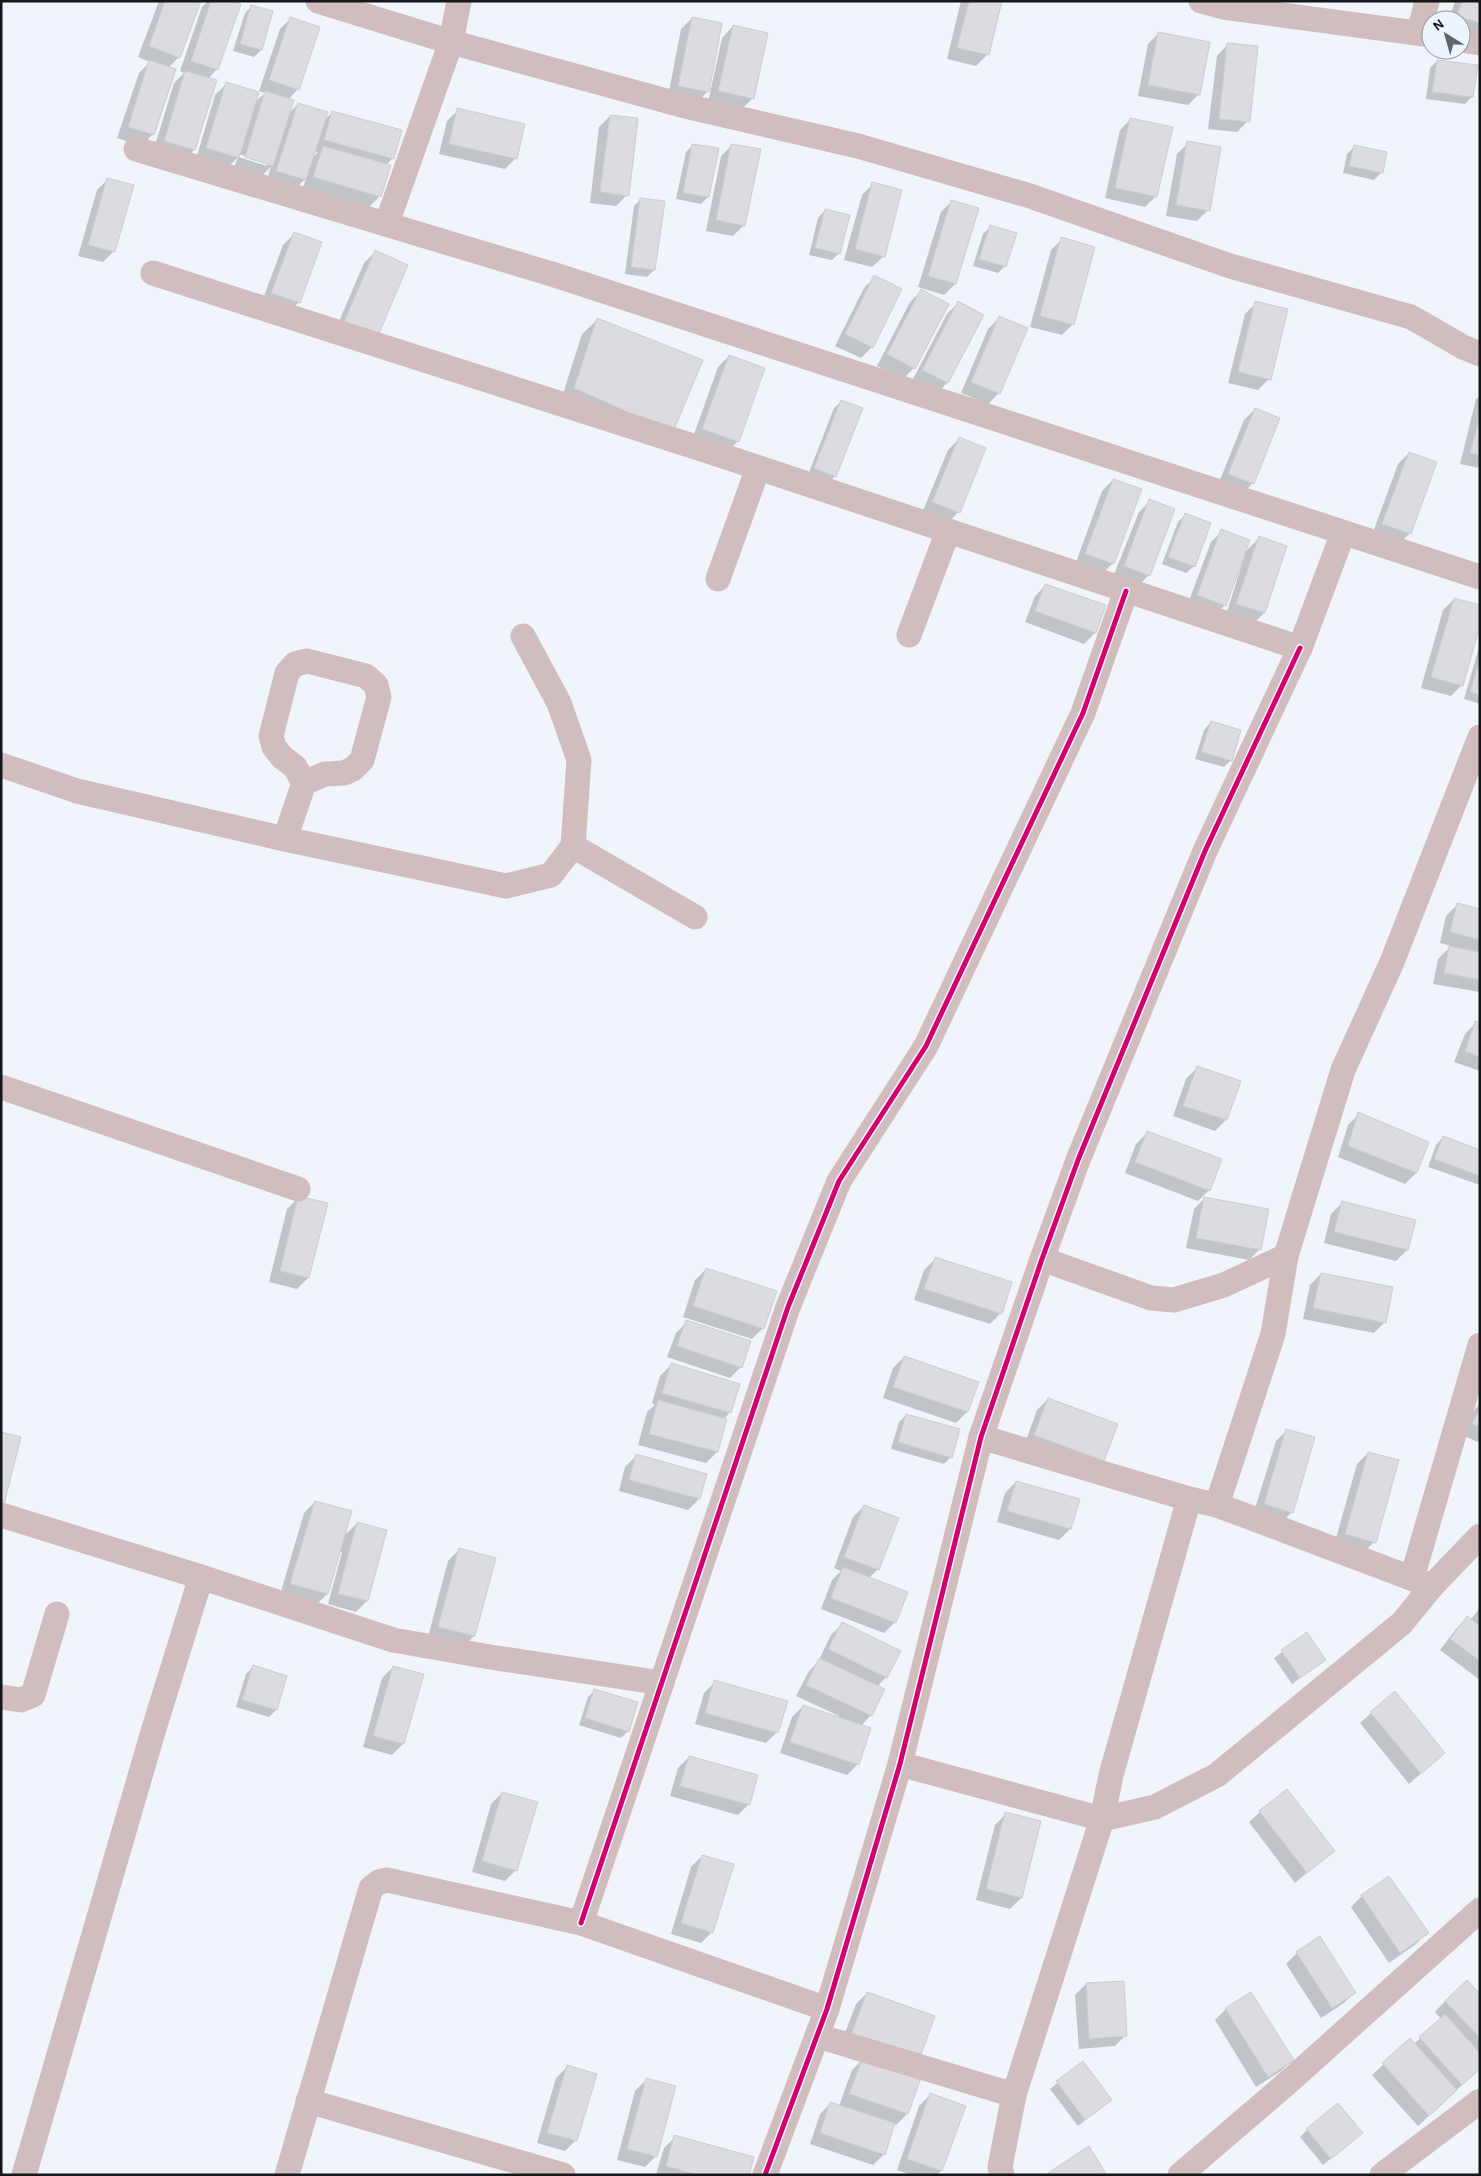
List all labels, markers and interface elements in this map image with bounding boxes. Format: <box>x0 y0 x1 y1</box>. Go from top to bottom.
north arrow <box>1421 10 1471 60</box>
text: N <box>1431 17 1447 34</box>

